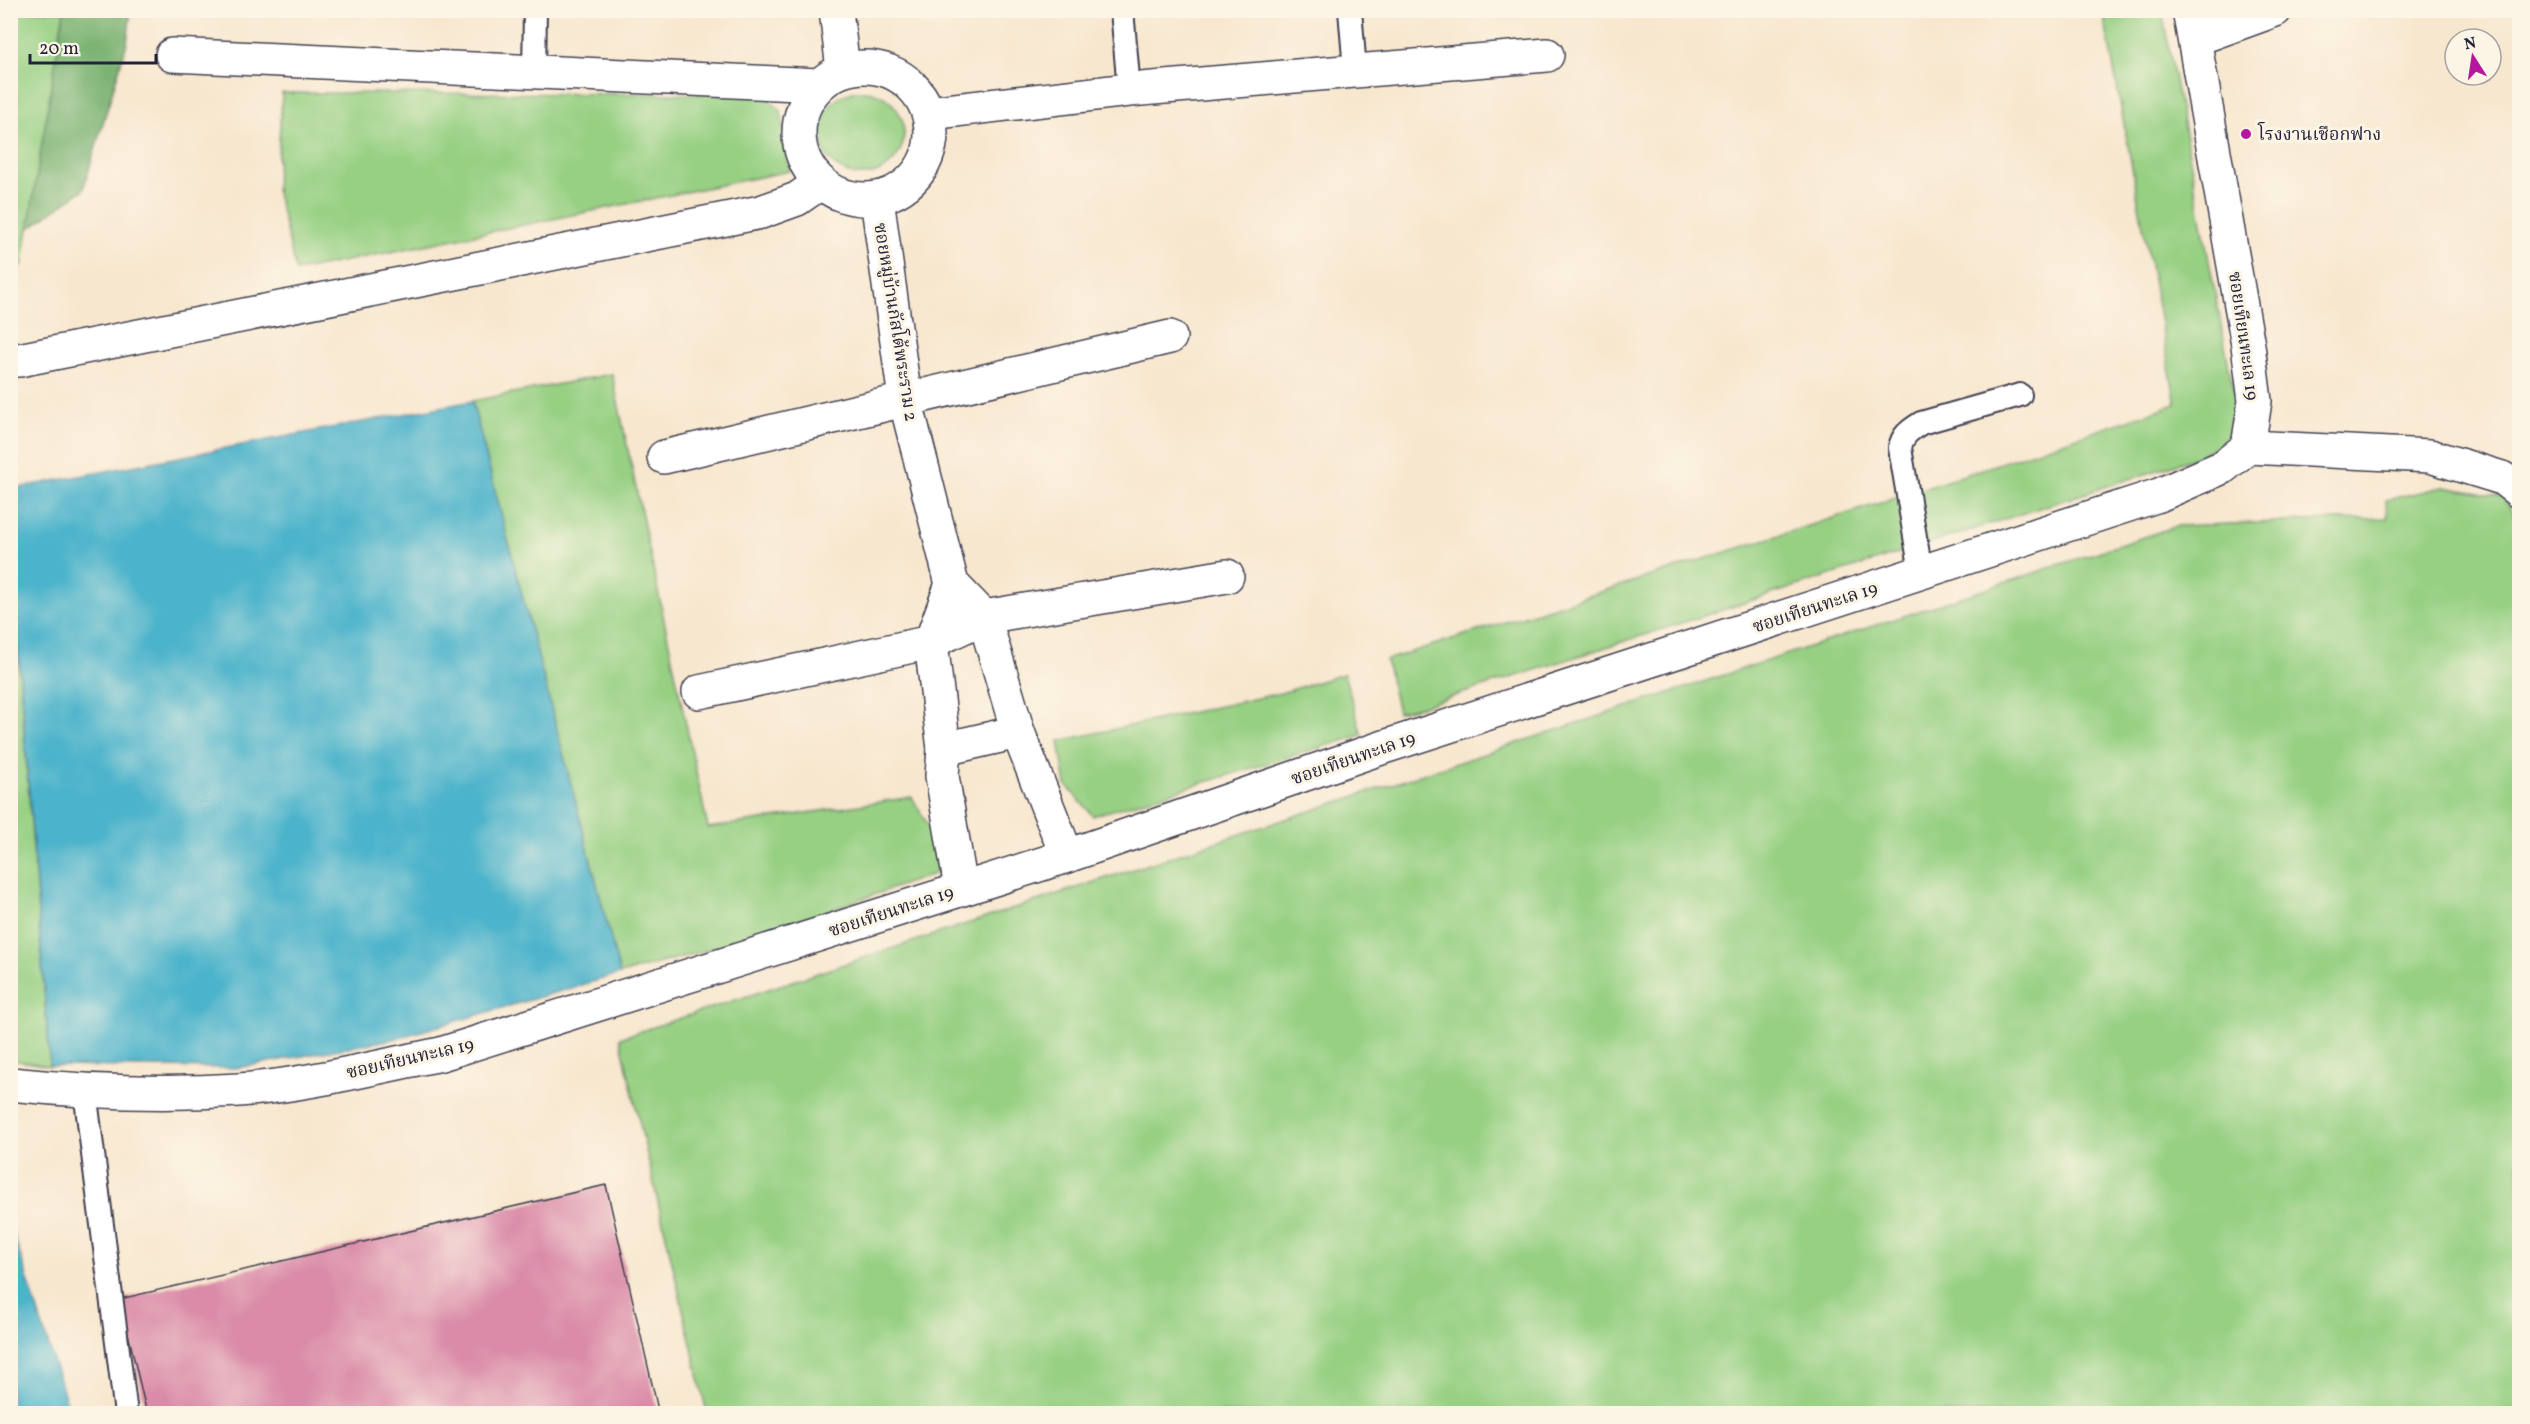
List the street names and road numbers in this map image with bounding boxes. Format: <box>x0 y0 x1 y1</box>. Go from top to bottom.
street label: ซอยหมู่บ้านกัสโต้พระราม 2 <box>866 221 925 423</box>
street label: ซอยเทียนทะเล 19 <box>2221 270 2264 402</box>
street label: ซอยเทียนทะเล 19 <box>1750 576 1881 640</box>
street label: ซอยเทียนทะเล 19 <box>1288 726 1419 792</box>
street label: ซอยเทียนทะเล 19 <box>826 880 957 944</box>
street label: ซอยเทียนทะเล 19 <box>344 1033 476 1086</box>

